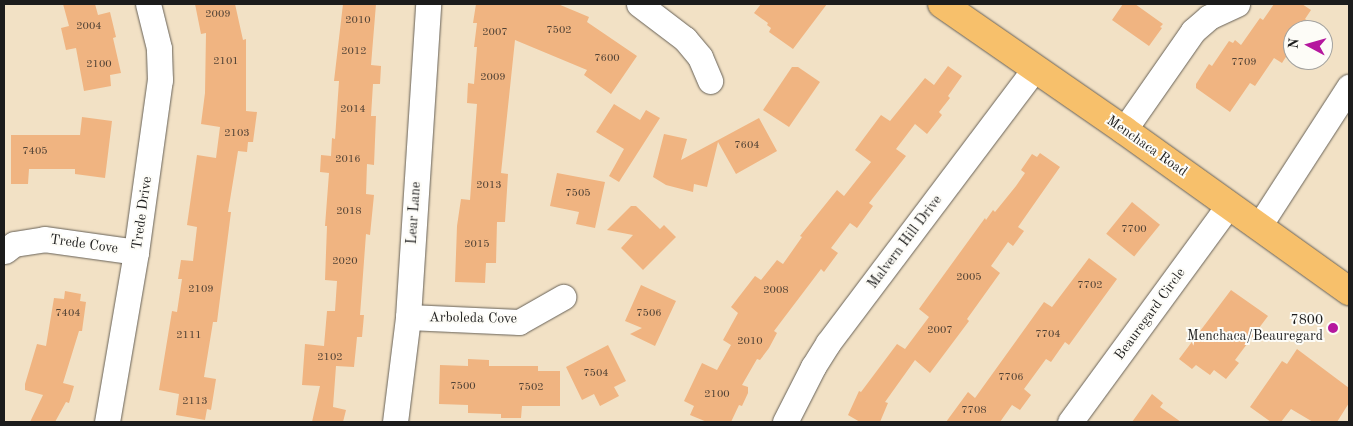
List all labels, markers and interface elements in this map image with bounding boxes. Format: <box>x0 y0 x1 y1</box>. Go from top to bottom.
house number: 2009 <box>205 8 231 22</box>
house number: 2010 <box>345 14 371 28</box>
house number: 2004 <box>76 20 102 34</box>
north arrow <box>1283 20 1333 70</box>
house number: 7502 <box>546 24 572 38</box>
house number: 2007 <box>482 26 508 40</box>
text: N <box>1287 37 1302 50</box>
house number: 2012 <box>341 45 367 59</box>
house number: 7600 <box>594 52 620 66</box>
house number: 2101 <box>213 55 239 69</box>
house number: 7709 <box>1231 56 1257 70</box>
house number: 2100 <box>86 58 112 72</box>
house number: 2009 <box>480 71 506 85</box>
house number: 2014 <box>340 103 366 117</box>
street label: Menchaca Road <box>1103 112 1191 180</box>
house number: 2103 <box>224 127 250 141</box>
house number: 7604 <box>734 139 760 153</box>
house number: 7405 <box>22 145 48 159</box>
house number: 2016 <box>335 153 361 167</box>
street label: Trede Drive <box>129 175 155 251</box>
house number: 2013 <box>476 179 502 193</box>
street label: Lear Lane <box>403 181 425 245</box>
house number: 7505 <box>565 187 591 201</box>
street label: Malvern Hill Drive <box>864 192 946 292</box>
house number: 2018 <box>336 205 362 219</box>
house number: 7700 <box>1121 223 1147 237</box>
street label: Trede Cove <box>49 231 119 257</box>
house number: 2015 <box>464 238 490 252</box>
house number: 2020 <box>332 255 358 269</box>
street label: Beauregard Circle <box>1111 265 1189 363</box>
house number: 2005 <box>956 271 982 285</box>
house number: 7702 <box>1077 279 1103 293</box>
house number: 2109 <box>188 283 214 297</box>
house number: 2008 <box>763 284 789 298</box>
house number: 7404 <box>55 307 81 321</box>
house number: 7506 <box>636 307 662 321</box>
street label: Arboleda Cove <box>429 309 517 327</box>
place label: 7800 Menchaca/Beauregard <box>1187 312 1323 344</box>
marker: 7800 Menchaca/Beauregard <box>1327 322 1339 334</box>
house number: 2007 <box>927 324 953 338</box>
house number: 7704 <box>1035 328 1061 342</box>
house number: 2111 <box>176 329 202 343</box>
house number: 2010 <box>737 335 763 349</box>
house number: 2102 <box>317 351 343 365</box>
house number: 7504 <box>583 367 609 381</box>
house number: 7706 <box>998 371 1024 385</box>
house number: 7500 <box>450 380 476 394</box>
house number: 7502 <box>518 381 544 395</box>
house number: 2100 <box>704 388 730 402</box>
house number: 2113 <box>182 395 208 409</box>
house number: 7708 <box>961 404 987 418</box>

